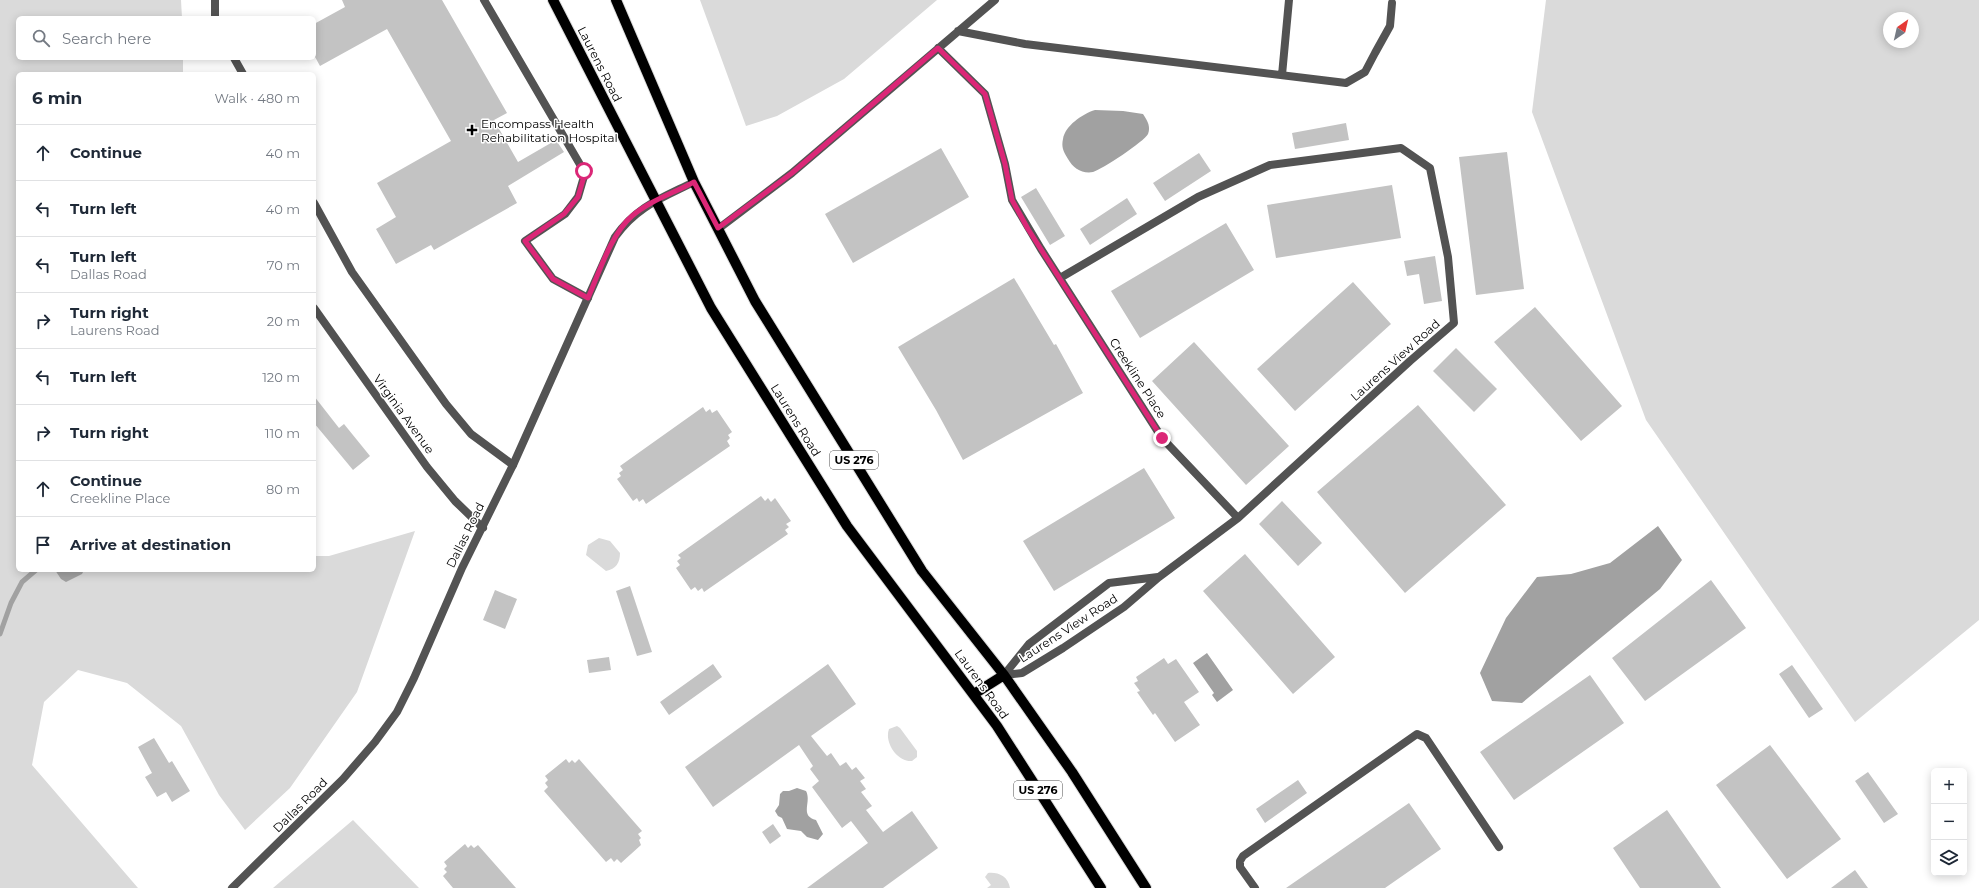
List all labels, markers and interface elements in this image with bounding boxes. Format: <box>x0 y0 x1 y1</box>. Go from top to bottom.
north arrow <box>1883 12 1919 48</box>
search box <box>16 16 316 60</box>
street label: Laurens Road <box>575 24 625 104</box>
icon: search <box>30 27 52 49</box>
text: Search here <box>62 29 151 48</box>
text: 6 min <box>32 88 82 108</box>
text: Walk · 480 m <box>214 90 300 106</box>
place label: Encompass Health Rehabilitation Hospital <box>481 116 618 145</box>
marker: Encompass Health Rehabilitation Hospital <box>466 124 478 136</box>
icon: ahead <box>32 142 54 164</box>
text: Continue <box>70 143 142 162</box>
text: 40 m <box>266 145 300 161</box>
route start <box>575 162 593 180</box>
icon: left <box>32 198 54 220</box>
text: Turn left <box>70 199 137 218</box>
text: 40 m <box>266 201 300 217</box>
text: Turn left <box>70 247 137 266</box>
icon: left <box>32 254 54 276</box>
text: 70 m <box>267 257 300 273</box>
text: Dallas Road <box>70 266 147 282</box>
text: Turn right <box>70 303 149 322</box>
icon: right <box>32 310 54 332</box>
text: 20 m <box>267 313 300 329</box>
street label: Laurens View Road <box>1347 316 1443 404</box>
text: Laurens Road <box>70 322 160 338</box>
street label: Creekline Place <box>1106 335 1170 421</box>
icon: left <box>32 366 54 388</box>
text: Turn left <box>70 367 137 386</box>
text: 120 m <box>262 369 300 385</box>
street label: Virginia Avenue <box>370 371 438 457</box>
street label: Laurens Road <box>768 381 824 459</box>
icon: right <box>32 422 54 444</box>
text: Turn right <box>70 423 149 442</box>
text: 110 m <box>265 425 300 441</box>
route end <box>1153 429 1171 447</box>
road number: US 276 <box>830 451 878 469</box>
text: Continue <box>70 471 142 490</box>
icon: ahead <box>32 478 54 500</box>
text: 80 m <box>266 481 300 497</box>
text: Creekline Place <box>70 490 170 506</box>
street label: Dallas Road <box>443 500 487 570</box>
icon: arrive <box>32 534 54 556</box>
text: Arrive at destination <box>70 535 231 554</box>
street label: Laurens View Road <box>1016 590 1120 666</box>
street label: Laurens Road <box>952 646 1012 722</box>
map controls <box>1931 768 1967 876</box>
button: + <box>1931 768 1967 804</box>
street label: Dallas Road <box>270 775 330 835</box>
road number: US 276 <box>1014 781 1062 799</box>
button: − <box>1931 804 1967 840</box>
button: layers <box>1931 840 1967 876</box>

